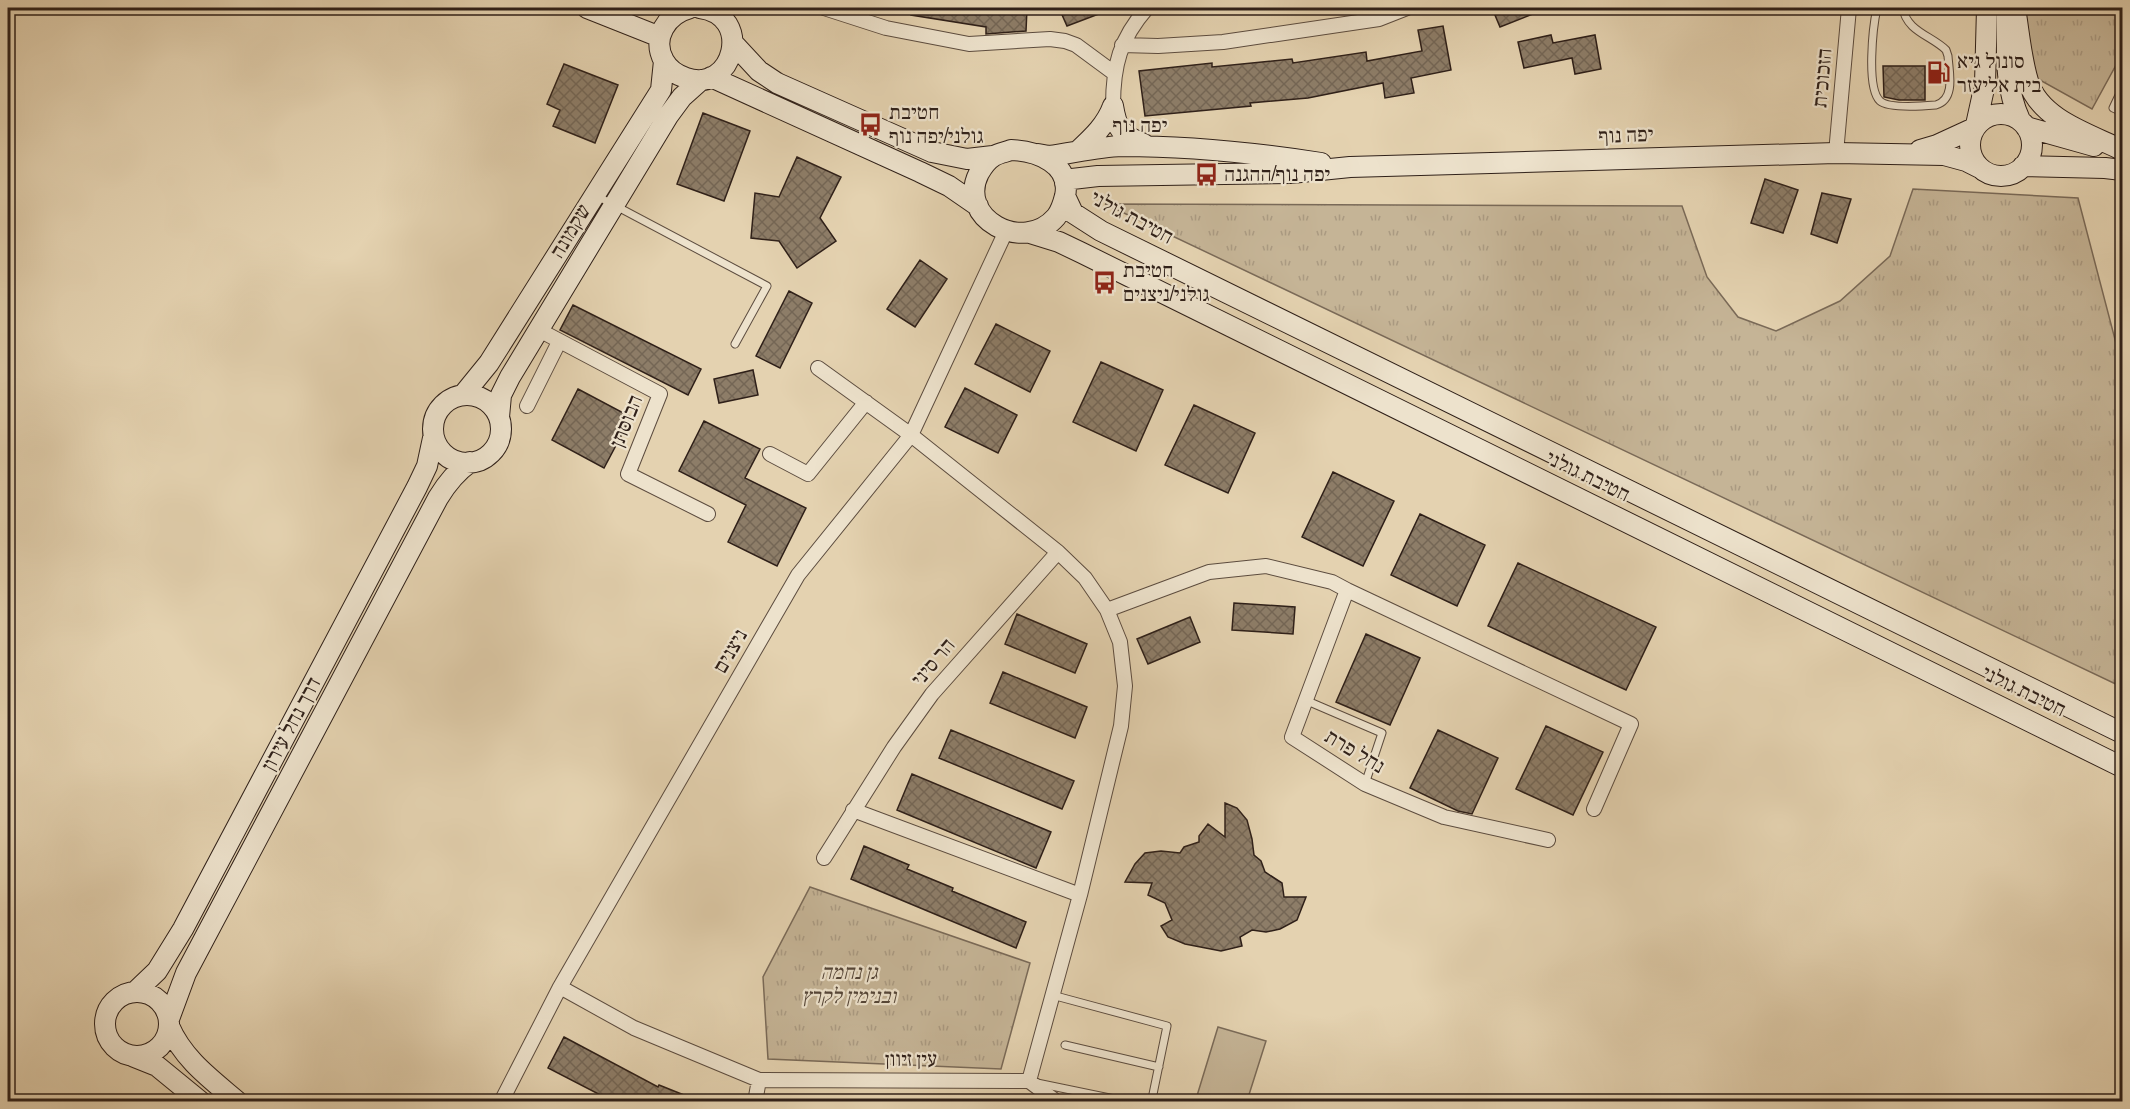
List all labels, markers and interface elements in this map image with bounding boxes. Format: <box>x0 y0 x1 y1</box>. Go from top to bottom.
street label: הזכוכית <box>1807 47 1839 109</box>
place label: סונול גיא בית אליעזר <box>1957 49 2041 99</box>
fuel station icon: סונול גיא בית אליעזר <box>1926 60 1952 86</box>
place label: חטיבת גולני/יפה נוף <box>889 100 984 150</box>
bus stop icon: חטיבת גולני/יפה נוף <box>858 111 884 137</box>
street label: יפה נוף <box>1113 113 1168 139</box>
street label: יפה נוף <box>1598 122 1654 150</box>
bus stop icon: יפה נוף/ההגנה <box>1193 161 1219 187</box>
place label: יפה נוף/ההגנה <box>1224 162 1331 188</box>
street label: חטיבת גולני <box>1085 185 1178 251</box>
street label: שקמונה <box>545 200 597 263</box>
place label: חטיבת גולני/ניצנים <box>1123 258 1210 308</box>
bus stop icon: חטיבת גולני/ניצנים <box>1092 269 1118 295</box>
street label: הבוסתן <box>605 391 649 451</box>
street label: חטיבת גולני <box>1541 445 1634 508</box>
street label: ניצנים <box>708 625 754 678</box>
street label: הר סיני <box>906 633 961 692</box>
street label: חטיבת גולני <box>1977 660 2070 723</box>
street label: דרך נחל עירון <box>256 673 327 776</box>
street label: נחל פרת <box>1320 724 1389 780</box>
park label: גן נחמה ובנימין לקרץ <box>802 960 897 1010</box>
street label: עין זיוון <box>885 1047 937 1073</box>

